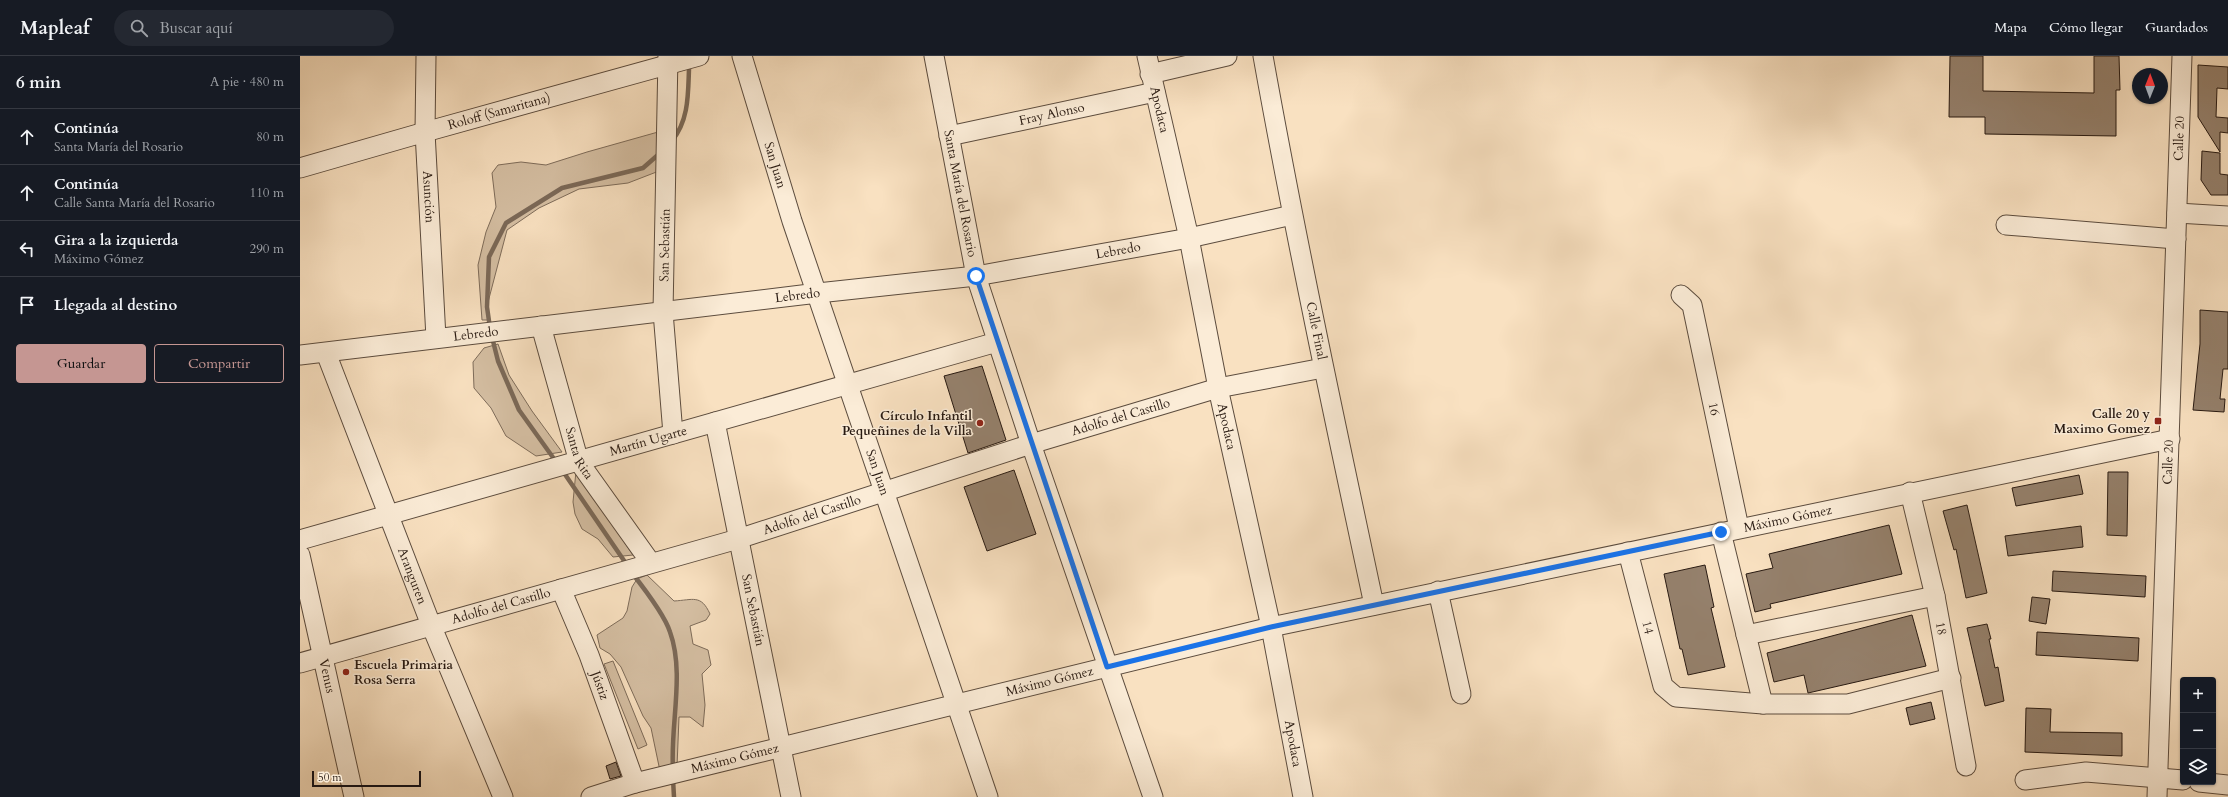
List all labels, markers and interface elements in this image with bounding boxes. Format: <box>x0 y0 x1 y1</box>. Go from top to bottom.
search box <box>114 10 394 46</box>
text: Mapleaf <box>20 15 90 41</box>
icon: search <box>128 17 150 39</box>
text: Buscar aquí <box>160 18 233 38</box>
text: Mapa <box>1994 18 2027 37</box>
text: Cómo llegar <box>2049 18 2123 37</box>
text: Guardados <box>2145 18 2208 37</box>
north arrow <box>2132 68 2168 104</box>
text: 6 min <box>16 71 61 94</box>
text: A pie · 480 m <box>210 73 284 91</box>
street label: Apodaca <box>1145 85 1174 135</box>
street label: Roloff (Samaritana) <box>446 89 553 134</box>
street label: Fray Alonso <box>1017 98 1086 130</box>
street label: Calle 20 <box>2169 115 2189 161</box>
text: Continúa <box>54 118 119 138</box>
icon: ahead <box>16 126 38 148</box>
text: 80 m <box>256 128 284 146</box>
street label: Santa María del Rosario <box>939 128 981 259</box>
text: Santa María del Rosario <box>54 138 183 156</box>
street label: San Juan <box>760 140 791 191</box>
street label: Asunción <box>418 170 439 224</box>
text: Continúa <box>54 174 119 194</box>
icon: ahead <box>16 182 38 204</box>
text: 110 m <box>250 184 284 202</box>
text: Calle Santa María del Rosario <box>54 194 215 212</box>
street label: San Sebastián <box>655 208 675 282</box>
text: Gira a la izquierda <box>54 230 178 250</box>
icon: left <box>16 238 38 260</box>
street label: Lebredo <box>1094 238 1142 263</box>
text: 290 m <box>250 240 284 258</box>
text: Máximo Gómez <box>54 250 144 268</box>
route start <box>967 267 985 285</box>
street label: Lebredo <box>774 284 821 307</box>
icon: arrive <box>16 294 38 316</box>
text: Llegada al destino <box>54 295 177 315</box>
street label: Calle Final <box>1302 300 1331 362</box>
street label: Lebredo <box>452 322 499 346</box>
button: Guardar <box>16 344 146 383</box>
button: Compartir <box>154 344 284 383</box>
street label: Adolfo del Castillo <box>1069 394 1172 440</box>
street label: 16 <box>1704 400 1724 418</box>
street label: Apodaca <box>1213 401 1241 452</box>
place label: Calle 20 y Maximo Gomez <box>2054 405 2151 438</box>
place label: Círculo Infantil Pequeñines de la Villa <box>842 407 973 440</box>
marker: Calle 20 y Maximo Gomez <box>2153 416 2163 426</box>
marker: Círculo Infantil Pequeñines de la Villa <box>975 418 985 428</box>
street label: Martín Ugarte <box>607 422 689 461</box>
street label: Santa Rita <box>561 425 598 483</box>
street label: Calle 20 <box>2159 439 2178 485</box>
street label: San Juan <box>861 447 894 498</box>
street label: Adolfo del Castillo <box>761 491 863 539</box>
street label: Máximo Gómez <box>1742 501 1834 537</box>
route end <box>1712 523 1730 541</box>
street label: Aranguren <box>393 545 431 608</box>
street label: San Sebastián <box>737 573 769 648</box>
street label: Adolfo del Castillo <box>450 584 553 629</box>
street label: 14 <box>1637 619 1658 637</box>
street label: 18 <box>1931 620 1951 637</box>
place label: Escuela Primaria Rosa Serra <box>354 656 454 689</box>
street label: Venus <box>314 657 340 695</box>
street label: Máximo Gómez <box>1004 662 1095 701</box>
marker: Escuela Primaria Rosa Serra <box>341 667 351 677</box>
street label: Jústiz <box>586 667 613 702</box>
map controls <box>2180 677 2216 785</box>
button: + <box>2180 677 2216 713</box>
button: − <box>2180 713 2216 749</box>
street label: Apodaca <box>1280 719 1306 769</box>
street label: Máximo Gómez <box>689 739 781 778</box>
button: layers <box>2180 749 2216 785</box>
scale bar <box>312 769 421 788</box>
text: 50 m <box>318 770 342 785</box>

